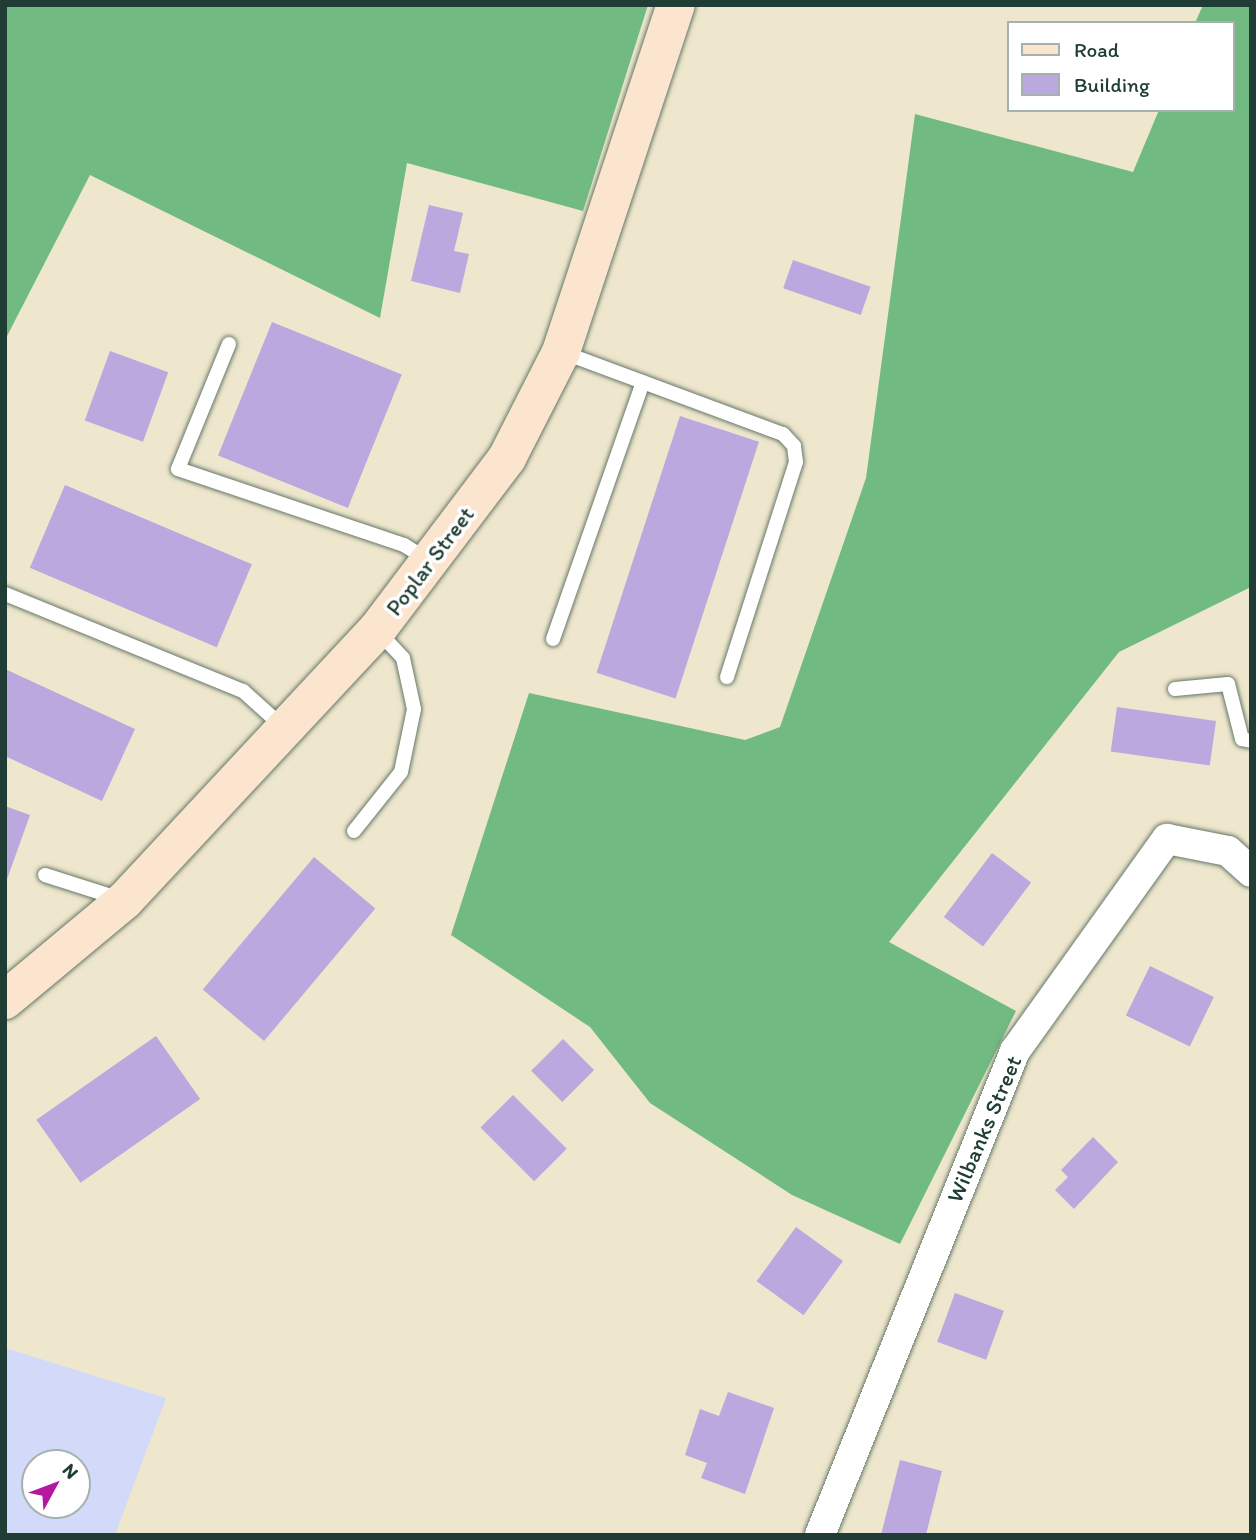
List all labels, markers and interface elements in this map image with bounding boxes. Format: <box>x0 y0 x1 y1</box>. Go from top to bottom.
legend <box>1007 21 1235 112</box>
text: Road <box>1074 37 1119 62</box>
text: Building <box>1074 72 1150 97</box>
street label: Poplar Street <box>380 501 480 621</box>
street label: Wilbanks Street <box>941 1052 1027 1206</box>
north arrow <box>21 1449 91 1519</box>
text: N <box>58 1459 84 1484</box>

